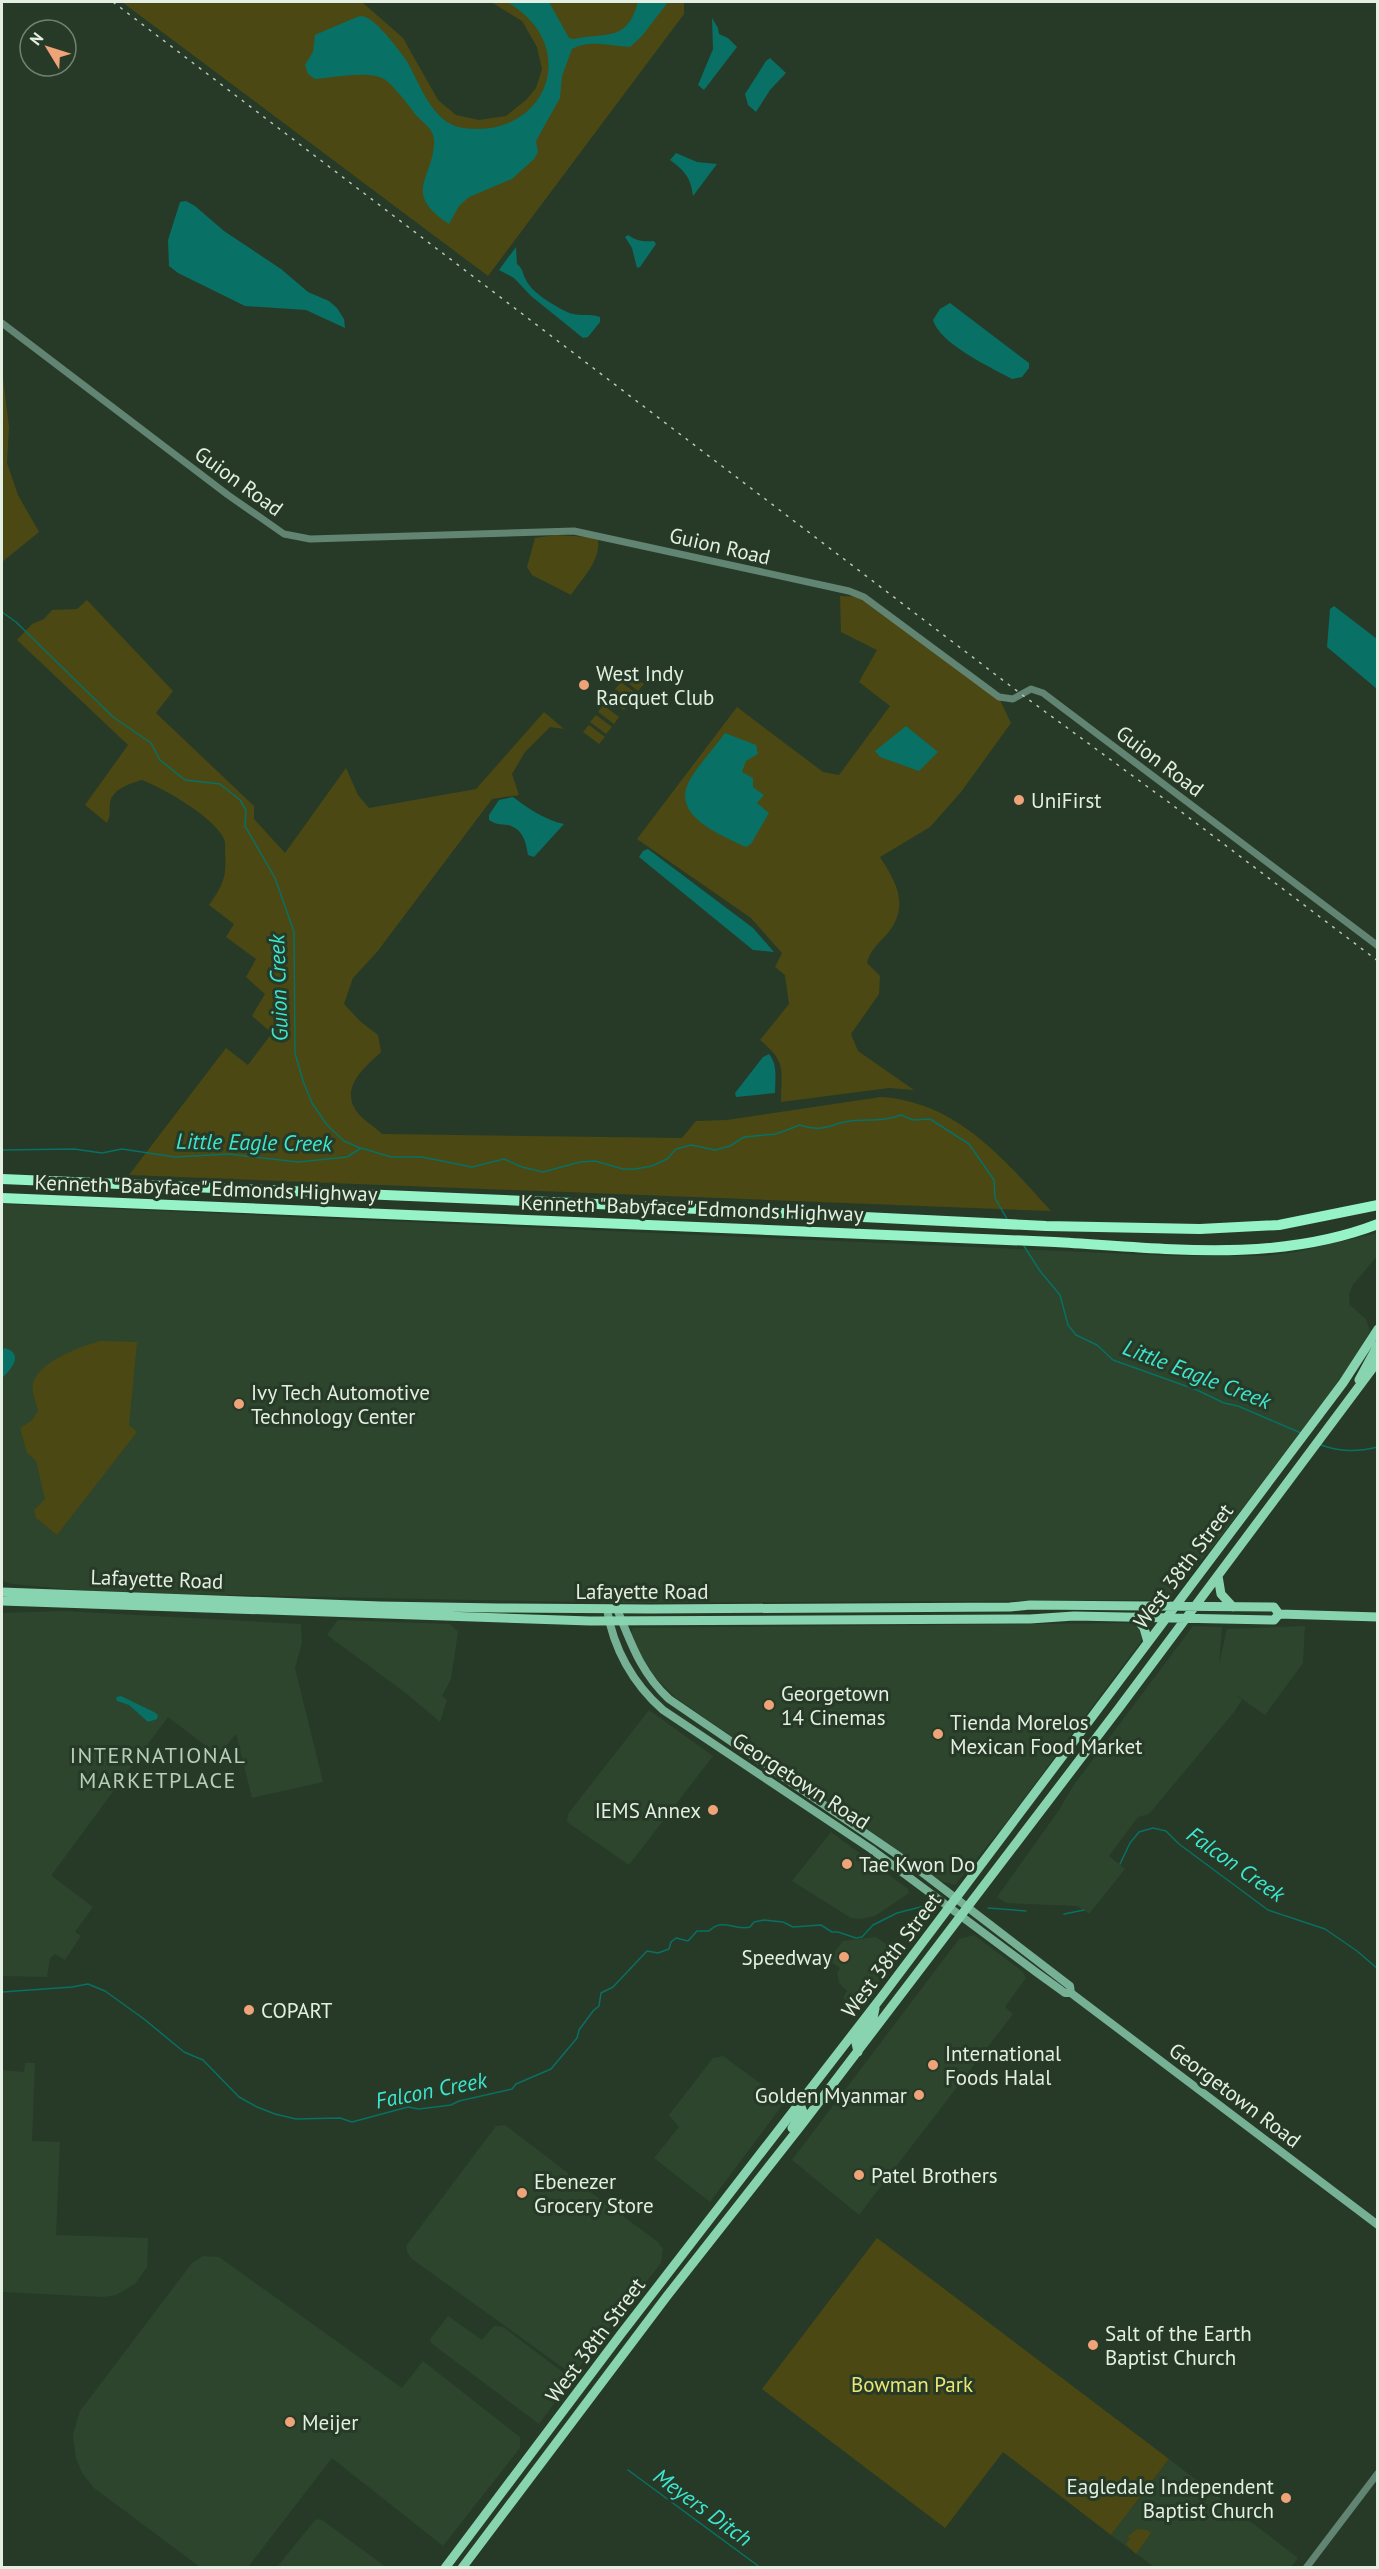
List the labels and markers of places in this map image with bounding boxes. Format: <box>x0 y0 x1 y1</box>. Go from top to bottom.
place label: West Indy Racquet Club <box>596 660 714 711</box>
marker: West Indy Racquet Club <box>577 678 591 692</box>
place label: UniFirst <box>1031 787 1101 814</box>
marker: UniFirst <box>1012 793 1026 807</box>
place label: Ivy Tech Automotive Technology Center <box>251 1379 430 1430</box>
marker: Ivy Tech Automotive Technology Center <box>232 1397 246 1411</box>
place label: Georgetown 14 Cinemas <box>781 1680 889 1731</box>
marker: Georgetown 14 Cinemas <box>762 1698 776 1712</box>
place label: Tienda Morelos Mexican Food Market <box>950 1709 1142 1760</box>
marker: Tienda Morelos Mexican Food Market <box>931 1727 945 1741</box>
place label: IEMS Annex <box>595 1797 701 1824</box>
marker: IEMS Annex <box>706 1803 720 1817</box>
place label: Tae Kwon Do <box>859 1851 975 1878</box>
marker: Tae Kwon Do <box>840 1857 854 1871</box>
place label: Speedway <box>741 1944 832 1971</box>
marker: Speedway <box>837 1950 851 1964</box>
place label: COPART <box>261 1997 333 2024</box>
marker: COPART <box>242 2003 256 2017</box>
place label: International Foods Halal <box>945 2040 1061 2091</box>
marker: International Foods Halal <box>926 2058 940 2072</box>
place label: Golden Myanmar <box>755 2082 907 2109</box>
marker: Golden Myanmar <box>912 2088 926 2102</box>
place label: Patel Brothers <box>871 2162 998 2189</box>
place label: Ebenezer Grocery Store <box>534 2168 654 2219</box>
marker: Patel Brothers <box>852 2168 866 2182</box>
marker: Ebenezer Grocery Store <box>515 2186 529 2200</box>
place label: Salt of the Earth Baptist Church <box>1105 2320 1252 2371</box>
marker: Salt of the Earth Baptist Church <box>1086 2338 1100 2352</box>
place label: Meijer <box>302 2409 358 2436</box>
marker: Meijer <box>283 2415 297 2429</box>
place label: Eagledale Independent Baptist Church <box>1066 2473 1274 2524</box>
marker: Eagledale Independent Baptist Church <box>1279 2491 1293 2505</box>

